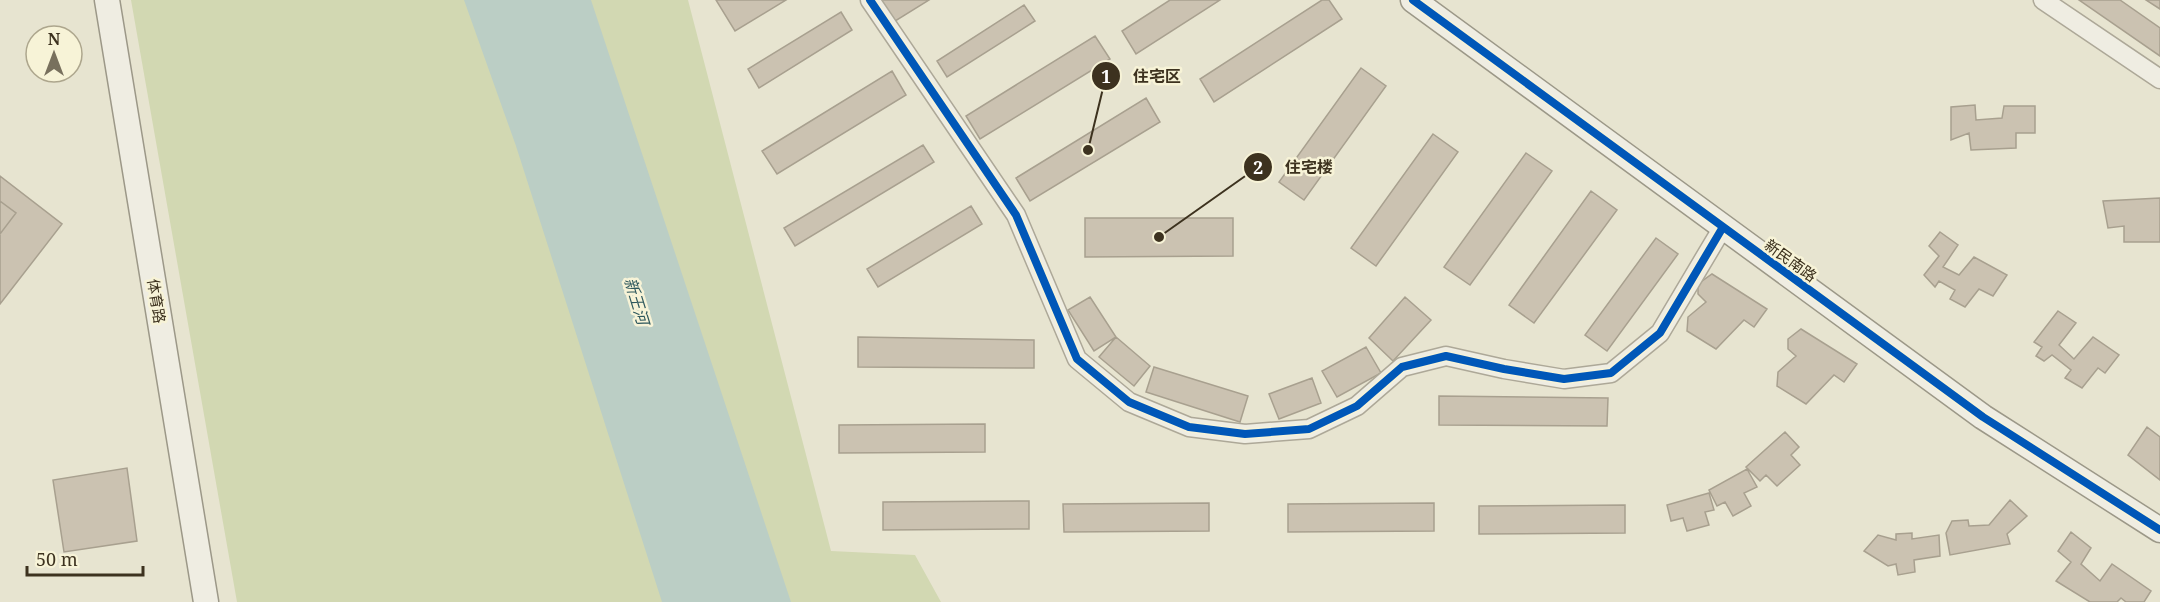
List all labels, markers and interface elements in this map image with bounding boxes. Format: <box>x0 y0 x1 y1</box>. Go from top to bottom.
north arrow <box>24 24 84 84</box>
text: N <box>48 28 61 50</box>
callout: 住宅区 <box>1091 59 1193 93</box>
text: 1 <box>1101 64 1111 88</box>
text: 住宅区 <box>1133 65 1181 87</box>
callout: 住宅楼 <box>1243 150 1345 184</box>
text: 2 <box>1253 155 1263 179</box>
text: 住宅楼 <box>1285 156 1333 178</box>
street label: 新民南路 <box>1761 234 1821 286</box>
water label: 新王河 <box>619 275 655 330</box>
street label: 体育路 <box>144 277 170 325</box>
scale bar <box>27 539 142 577</box>
text: 50 m <box>36 547 78 571</box>

